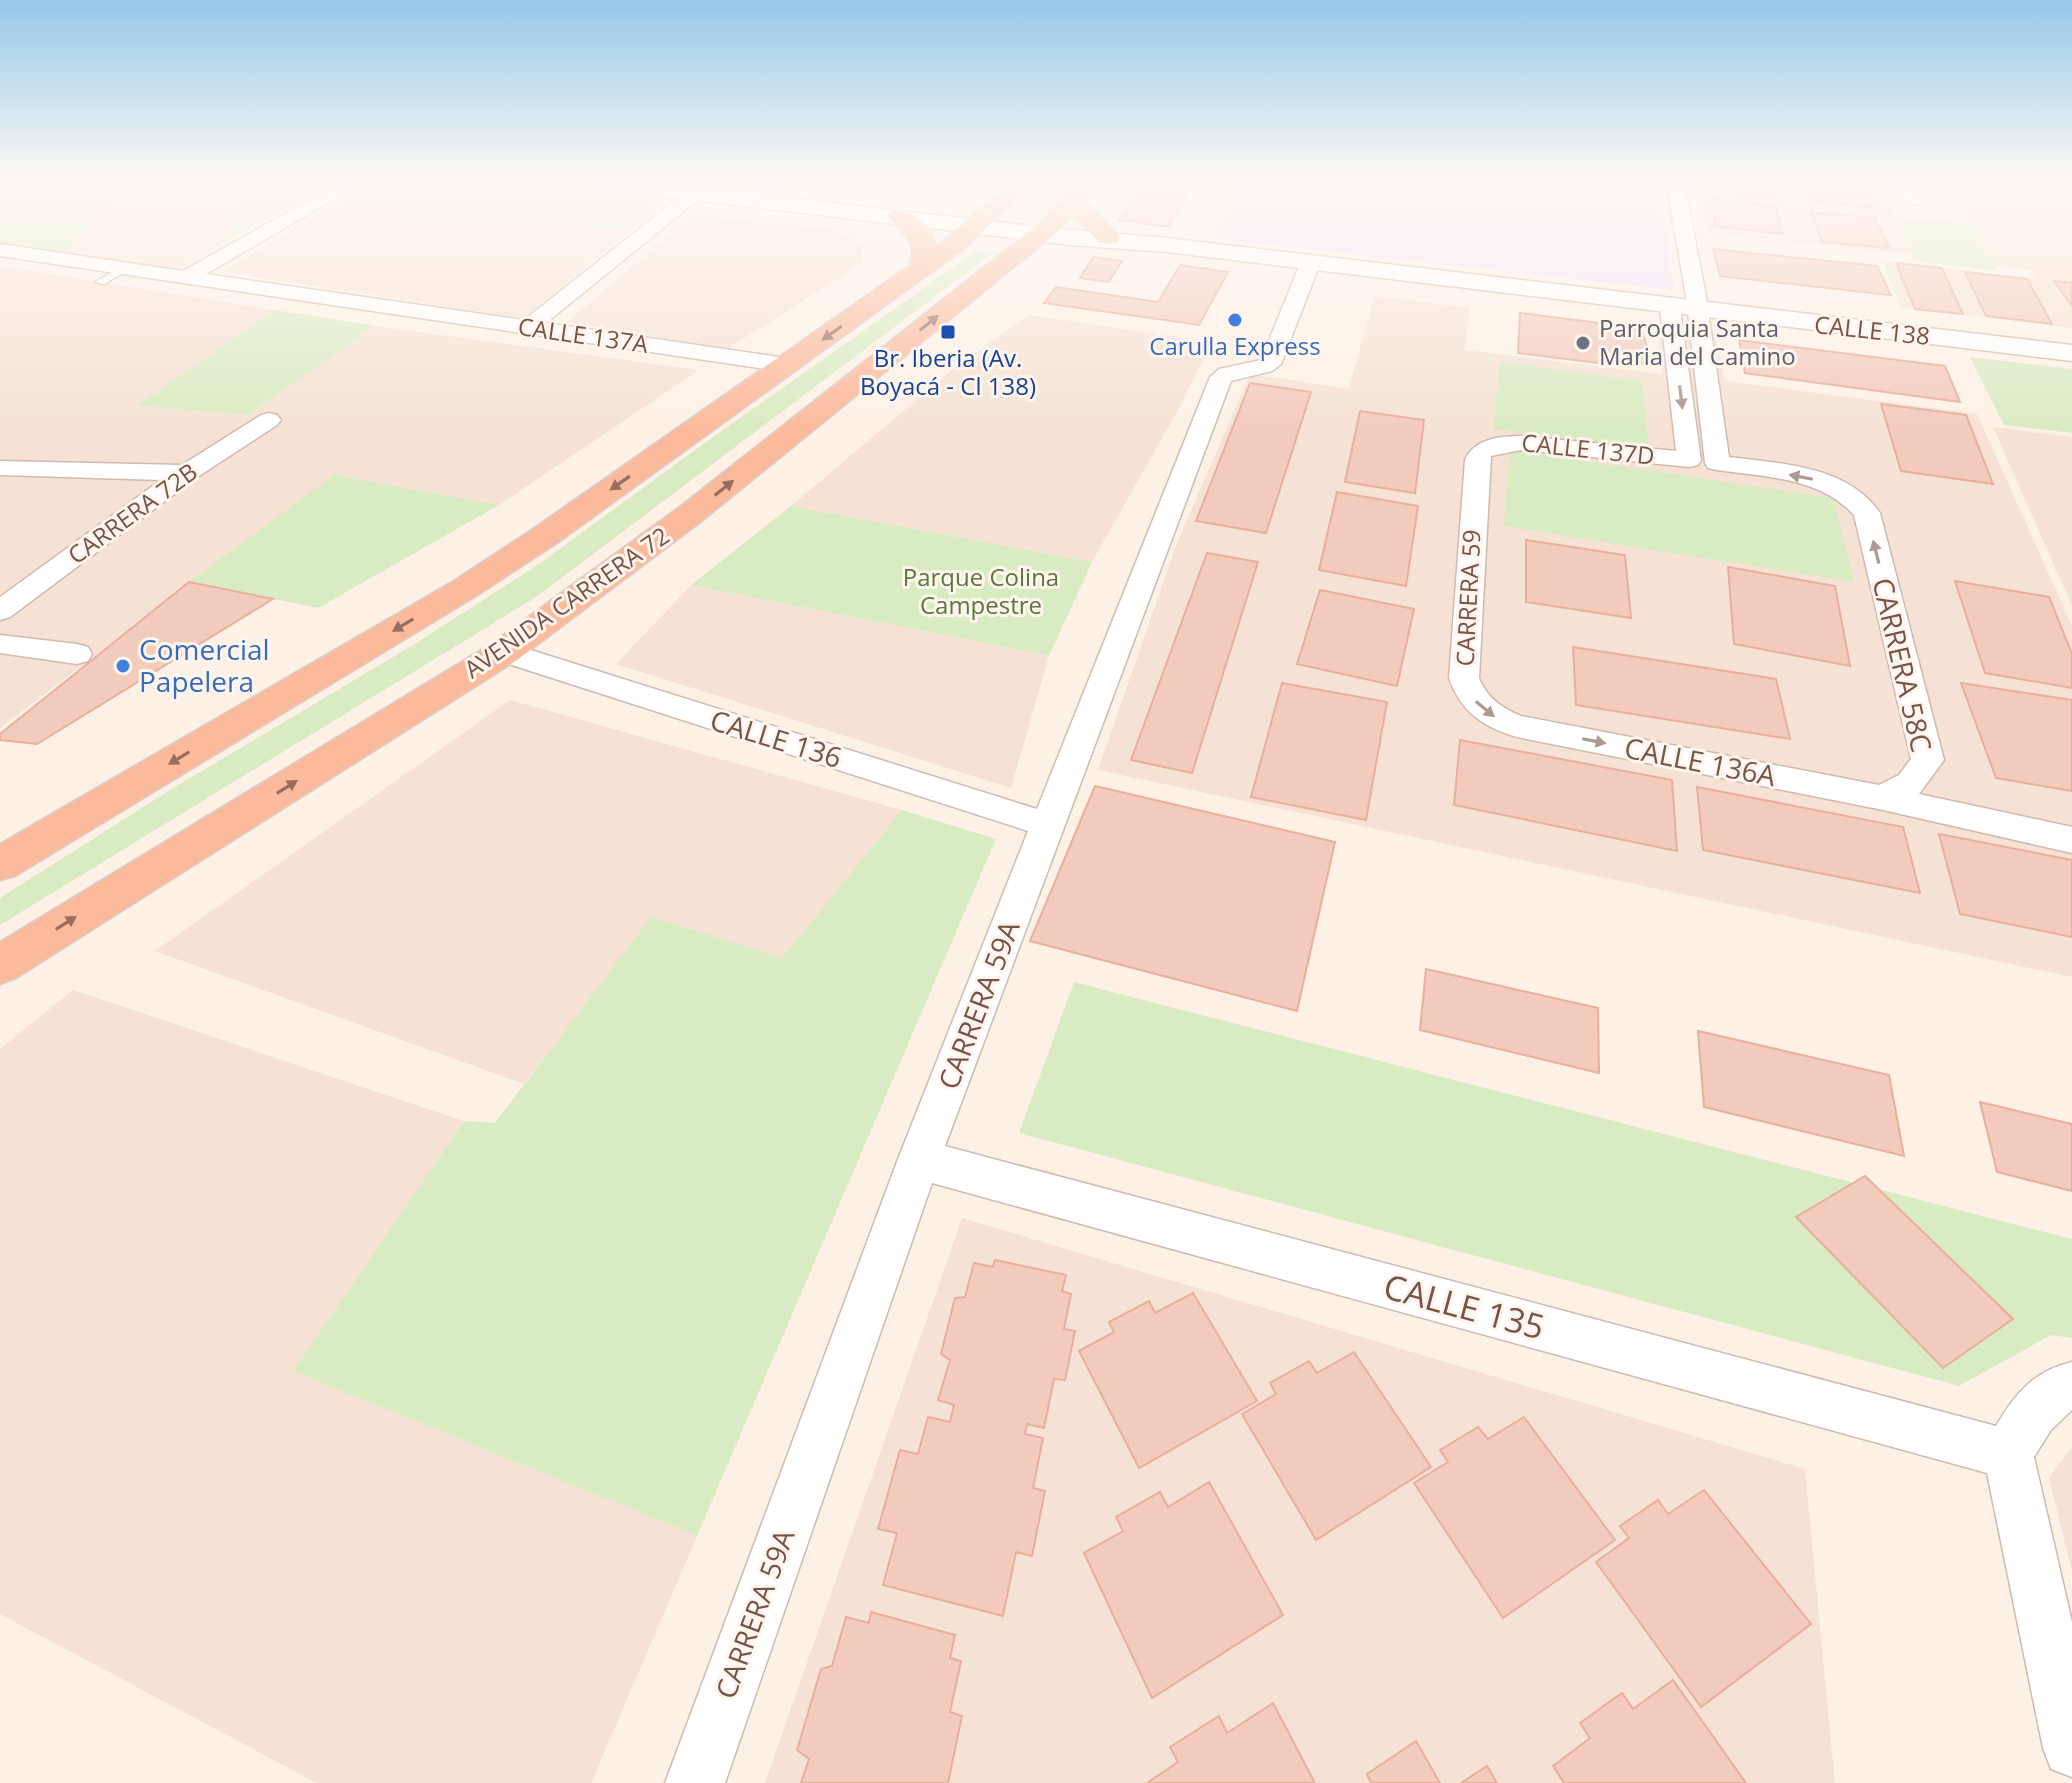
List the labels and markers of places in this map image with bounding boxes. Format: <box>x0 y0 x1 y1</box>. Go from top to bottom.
marker: Carulla Express <box>1226 311 1244 329</box>
place label: Parroquia Santa Maria del Camino <box>1599 311 1796 372</box>
marker: Br. Iberia (Av. Boyacá - Cl 138) <box>939 323 957 341</box>
place label: Carulla Express <box>1149 329 1321 362</box>
marker: Parroquia Santa Maria del Camino <box>1574 334 1592 352</box>
place label: Br. Iberia (Av. Boyacá - Cl 138) <box>860 341 1036 402</box>
place label: Comercial Papelera <box>139 630 270 700</box>
marker: Comercial Papelera <box>114 657 132 675</box>

